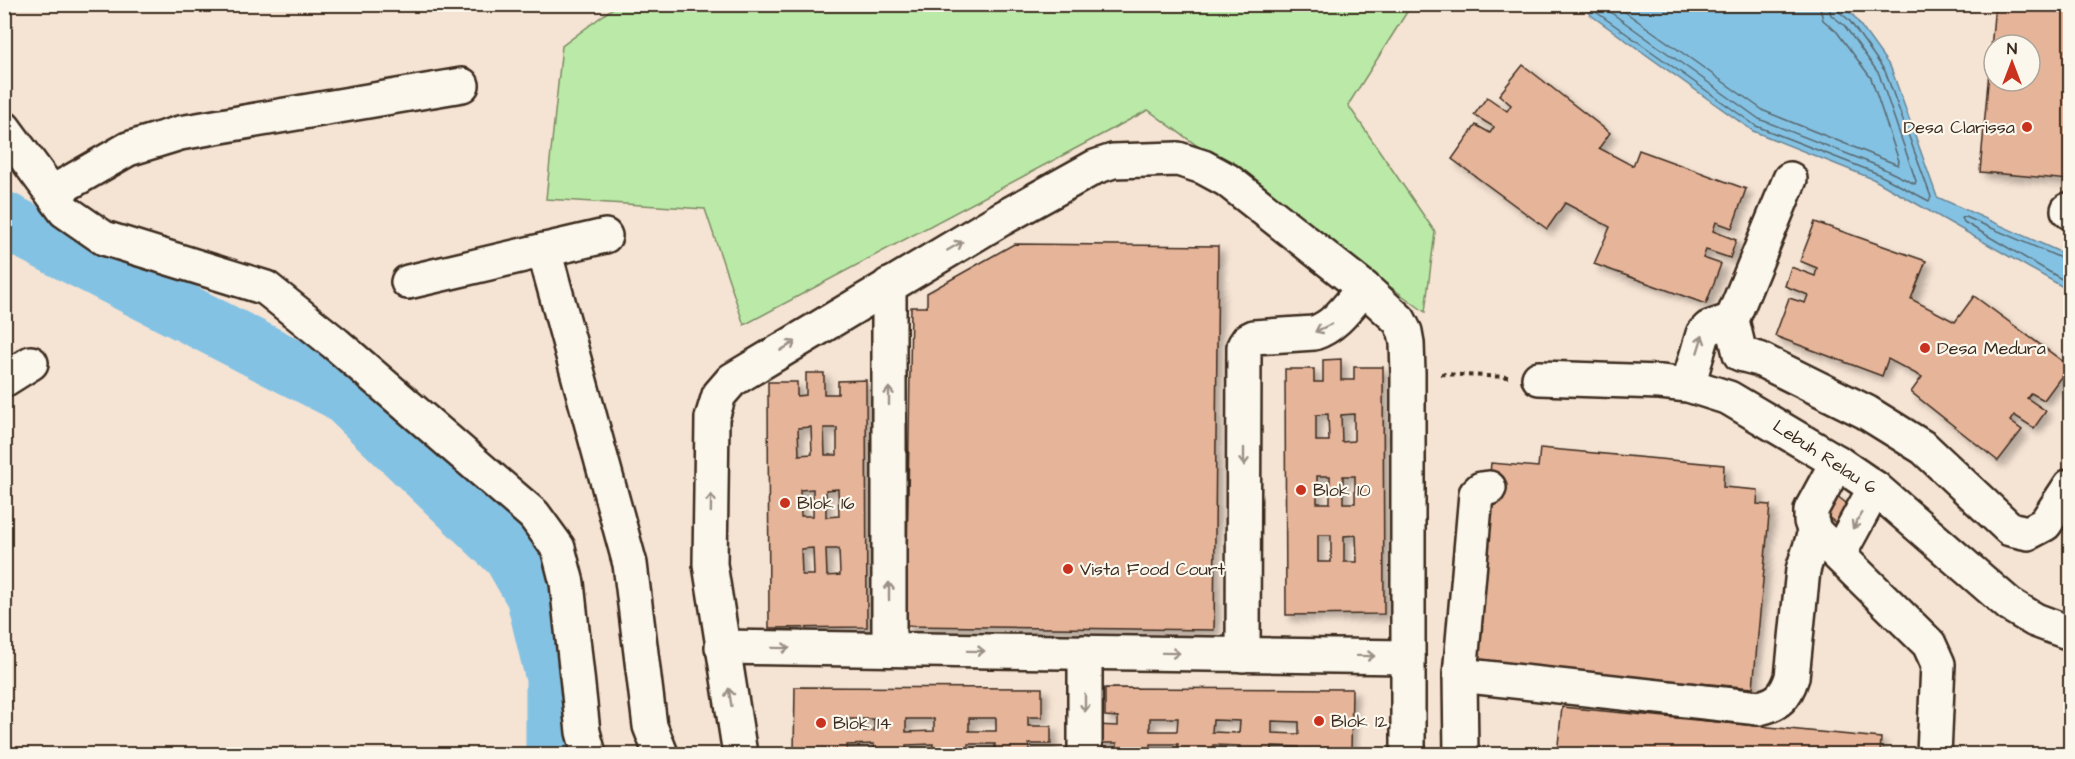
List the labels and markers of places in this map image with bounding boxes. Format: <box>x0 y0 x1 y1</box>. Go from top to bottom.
place label: Desa Clarissa <box>1904 115 2015 140</box>
marker: Desa Clarissa <box>2020 120 2034 134</box>
place label: Desa Medura <box>1937 336 2046 361</box>
marker: Desa Medura <box>1918 341 1932 355</box>
place label: Blok 10 <box>1313 478 1371 503</box>
marker: Blok 10 <box>1294 483 1308 497</box>
place label: Blok 16 <box>797 491 855 516</box>
marker: Blok 16 <box>778 496 792 510</box>
place label: Vista Food Court <box>1080 557 1226 582</box>
marker: Vista Food Court <box>1061 562 1075 576</box>
place label: Blok 12 <box>1331 709 1388 734</box>
place label: Blok 14 <box>833 711 892 736</box>
marker: Blok 12 <box>1312 714 1326 728</box>
marker: Blok 14 <box>814 716 828 730</box>

